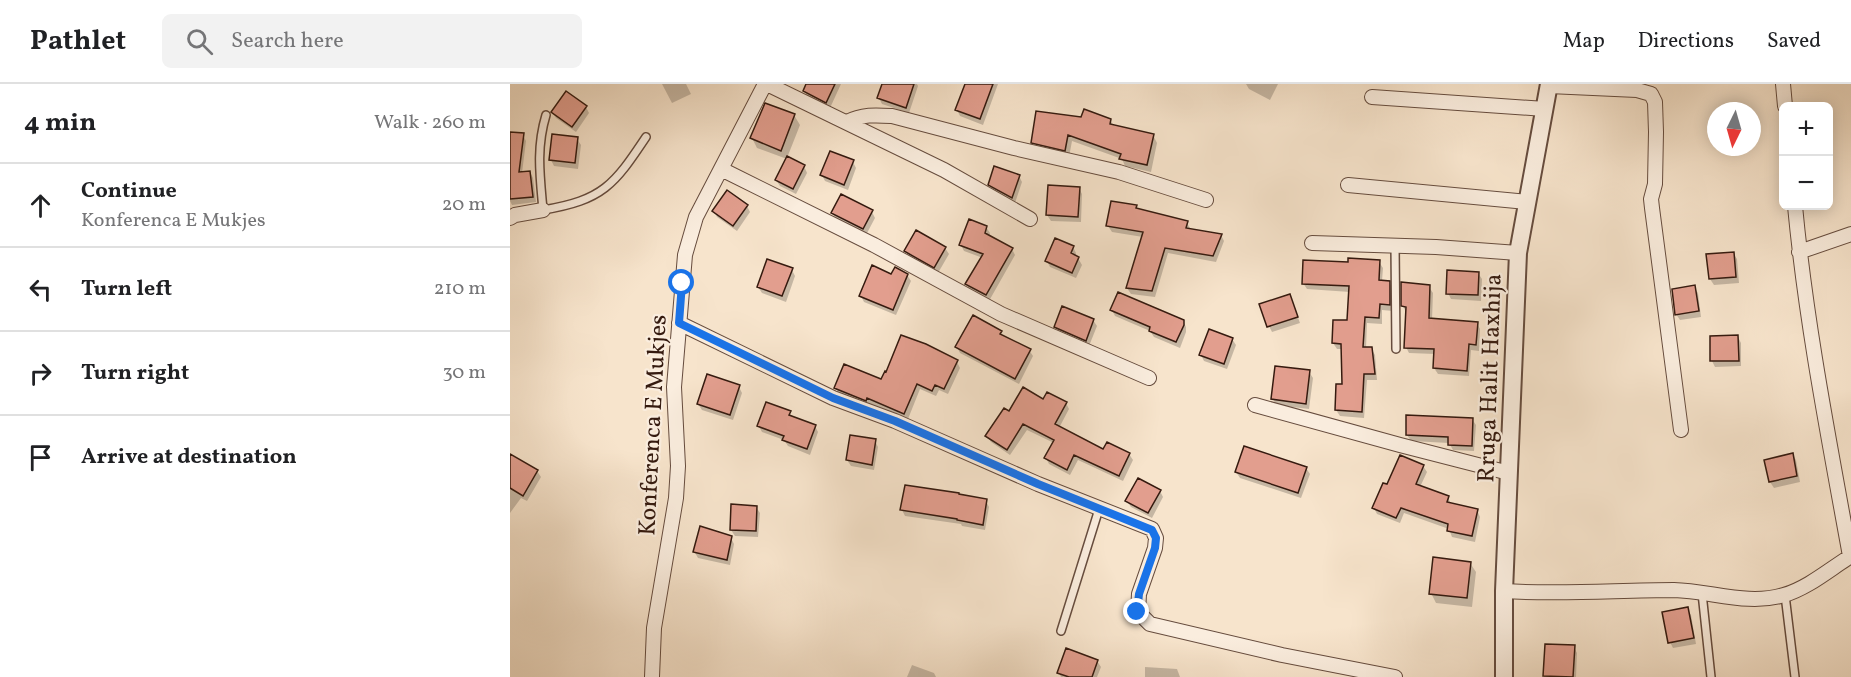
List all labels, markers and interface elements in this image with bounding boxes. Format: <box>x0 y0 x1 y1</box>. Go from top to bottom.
search box <box>162 14 582 68</box>
text: Pathlet <box>30 22 126 61</box>
icon: search <box>183 25 216 58</box>
text: Search here <box>231 26 344 57</box>
text: Map <box>1563 27 1605 56</box>
text: Directions <box>1638 27 1734 56</box>
text: Saved <box>1767 27 1821 56</box>
north arrow <box>1707 102 1761 156</box>
map controls <box>1779 102 1833 210</box>
button: + <box>1779 102 1833 156</box>
text: 4 min <box>24 105 96 141</box>
text: Walk · 260 m <box>374 109 486 137</box>
button: − <box>1779 156 1833 210</box>
text: Continue <box>81 176 177 207</box>
icon: ahead <box>24 189 57 222</box>
text: 20 m <box>442 191 486 219</box>
text: Konferenca E Mukjes <box>81 207 265 235</box>
route start <box>668 269 694 295</box>
icon: left <box>24 273 57 306</box>
street label: Rruga Halit Haxhija <box>1470 273 1512 483</box>
text: Turn left <box>81 274 172 305</box>
text: 210 m <box>434 275 486 303</box>
street label: Konferenca E Mukjes <box>631 314 677 537</box>
icon: right <box>24 357 57 390</box>
text: Turn right <box>81 358 189 389</box>
text: 30 m <box>442 359 486 387</box>
icon: arrive <box>24 441 57 474</box>
text: Arrive at destination <box>81 442 297 473</box>
route end <box>1123 598 1149 624</box>

